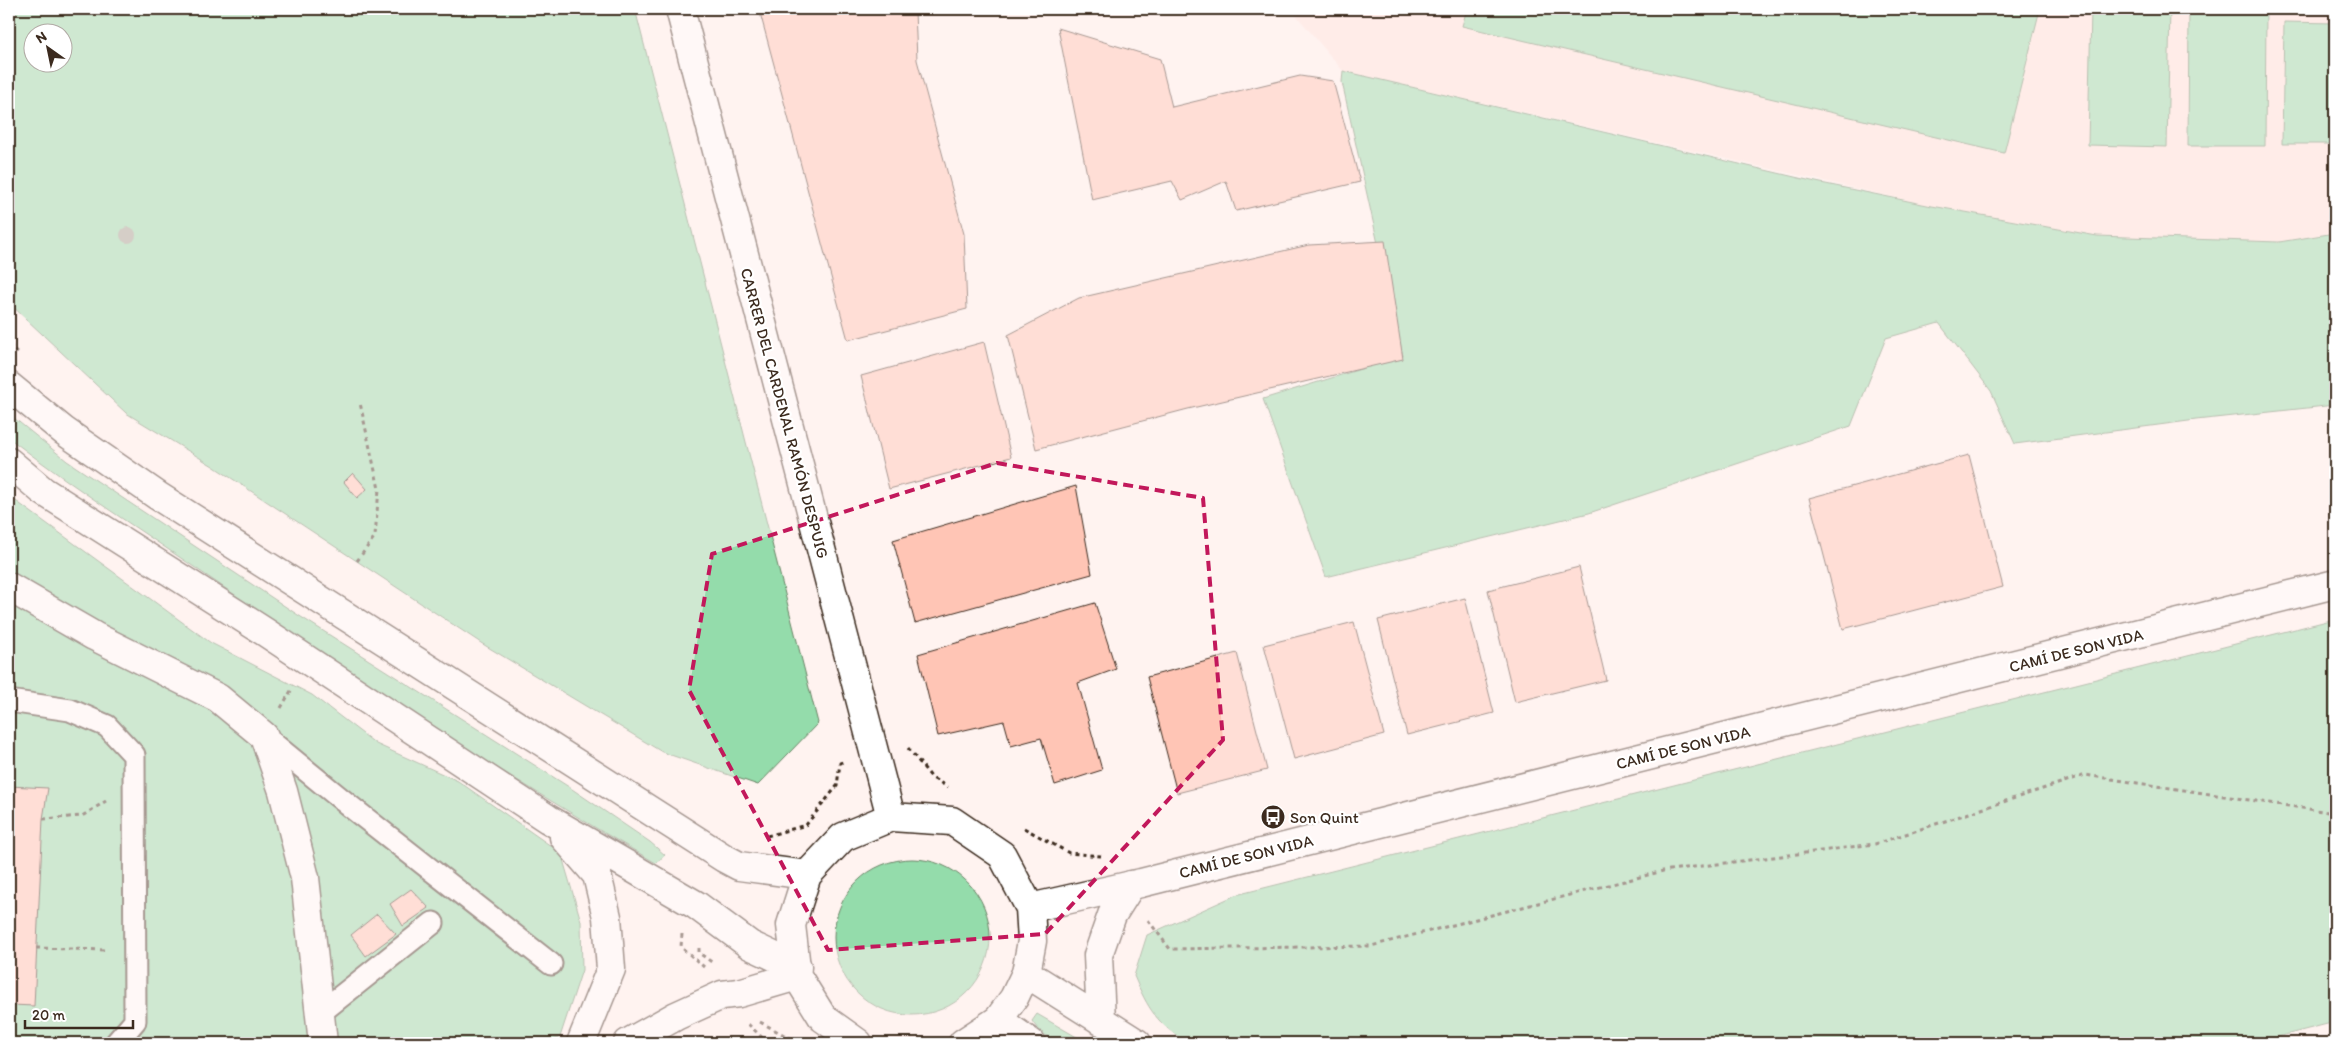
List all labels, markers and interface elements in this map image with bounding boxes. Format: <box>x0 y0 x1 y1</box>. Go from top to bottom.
north arrow <box>22 22 72 72</box>
text: N <box>33 28 50 47</box>
street label: CARRER DEL CARDENAL RAMÓN DESPUIG <box>737 266 832 560</box>
street label: CAMÍ DE SON VIDA <box>2007 625 2145 676</box>
street label: CAMÍ DE SON VIDA <box>1614 722 1752 773</box>
bus stop icon: Son Quint <box>1260 804 1286 830</box>
place label: Son Quint <box>1290 808 1359 827</box>
street label: CAMÍ DE SON VIDA <box>1177 831 1315 882</box>
scale bar <box>25 997 132 1029</box>
text: 20 m <box>32 1006 66 1024</box>

